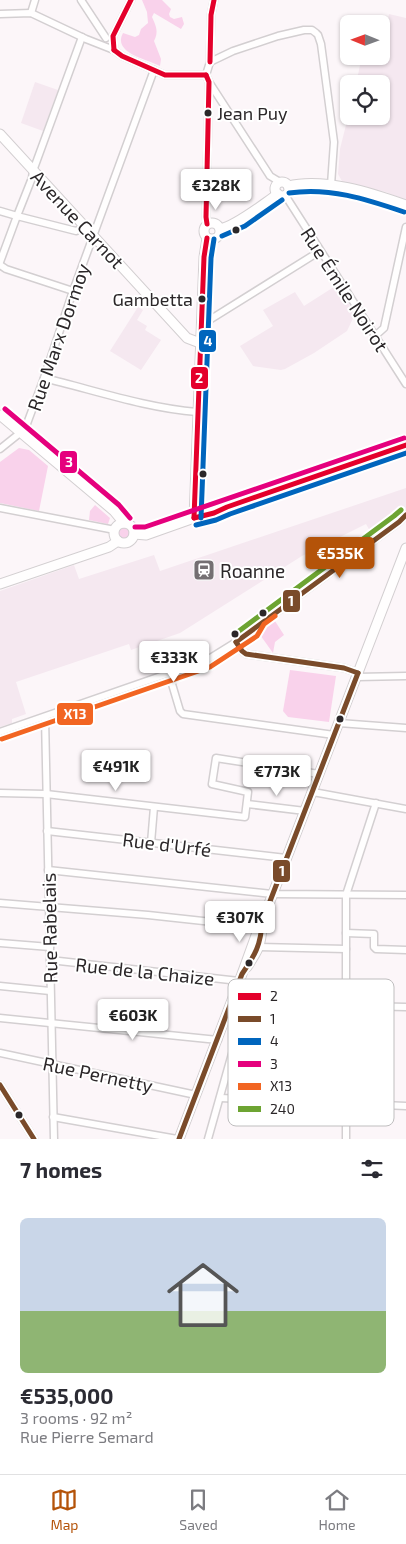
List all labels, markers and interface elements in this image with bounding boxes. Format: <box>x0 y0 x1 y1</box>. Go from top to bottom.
north arrow <box>340 15 390 65</box>
map controls <box>340 15 390 125</box>
button: locate <box>340 75 390 125</box>
place label: Jean Puy <box>217 102 288 124</box>
marker: Jean Puy <box>203 108 213 118</box>
street label: Avenue Carnot <box>27 165 129 273</box>
pin: €328K <box>181 168 251 211</box>
text: €328K <box>192 175 240 194</box>
street label: Rue Émile Noirot <box>296 223 394 355</box>
unlabelled marker <box>231 225 241 235</box>
street label: Rue Marx Dormoy <box>22 260 94 414</box>
place label: Gambetta <box>113 288 193 310</box>
marker: Gambetta <box>197 294 207 304</box>
line badge: 4 <box>198 329 217 353</box>
text: 4 <box>204 332 213 349</box>
line badge: 2 <box>190 366 209 390</box>
text: 2 <box>195 369 203 386</box>
line badge: 3 <box>59 450 78 474</box>
text: 3 <box>65 453 73 470</box>
unlabelled marker <box>198 469 208 479</box>
pin: €535K <box>305 536 375 579</box>
text: €535K <box>316 543 364 562</box>
station icon: Roanne <box>192 558 216 582</box>
place label: Roanne <box>220 559 285 582</box>
line badge: 1 <box>282 589 301 613</box>
text: 1 <box>288 592 294 609</box>
unlabelled marker <box>258 608 268 618</box>
unlabelled marker <box>230 629 240 639</box>
pin: €333K <box>139 640 209 683</box>
text: €333K <box>150 647 198 666</box>
line badge: X13 <box>56 702 94 726</box>
text: X13 <box>63 705 87 722</box>
unlabelled marker <box>335 714 345 724</box>
pin: €491K <box>81 750 151 792</box>
pin: €773K <box>242 754 312 797</box>
text: €491K <box>93 756 139 775</box>
text: €773K <box>254 761 300 780</box>
street label: Rue d'Urfé <box>121 827 213 861</box>
line badge: 1 <box>272 859 291 883</box>
text: 1 <box>279 862 285 879</box>
street label: Rue Rabelais <box>37 872 61 984</box>
pin: €307K <box>205 900 275 943</box>
text: €307K <box>216 907 264 926</box>
street label: Rue de la Chaize <box>74 952 216 990</box>
unlabelled marker <box>244 958 254 968</box>
legend <box>228 979 394 1126</box>
text: 2 <box>270 987 278 1004</box>
pin: €603K <box>98 998 168 1041</box>
text: €603K <box>108 1005 158 1024</box>
text: 1 <box>270 1010 276 1027</box>
text: 4 <box>270 1032 279 1049</box>
street label: Rue Pernetty <box>41 1051 155 1097</box>
text: 3 <box>270 1055 278 1072</box>
text: X13 <box>270 1077 292 1094</box>
text: 240 <box>270 1100 295 1117</box>
unlabelled marker <box>14 1110 24 1120</box>
icon: filters <box>358 1155 386 1183</box>
text: 7 homes <box>20 1157 102 1182</box>
icon: home <box>158 1250 248 1340</box>
text: €535,000 <box>20 1383 113 1408</box>
text: 3 rooms · 92 m² <box>20 1408 132 1427</box>
text: Rue Pierre Semard <box>20 1427 154 1446</box>
tab: Map <box>50 1486 78 1533</box>
tab: Saved <box>179 1486 218 1533</box>
tab: Home <box>319 1486 356 1533</box>

